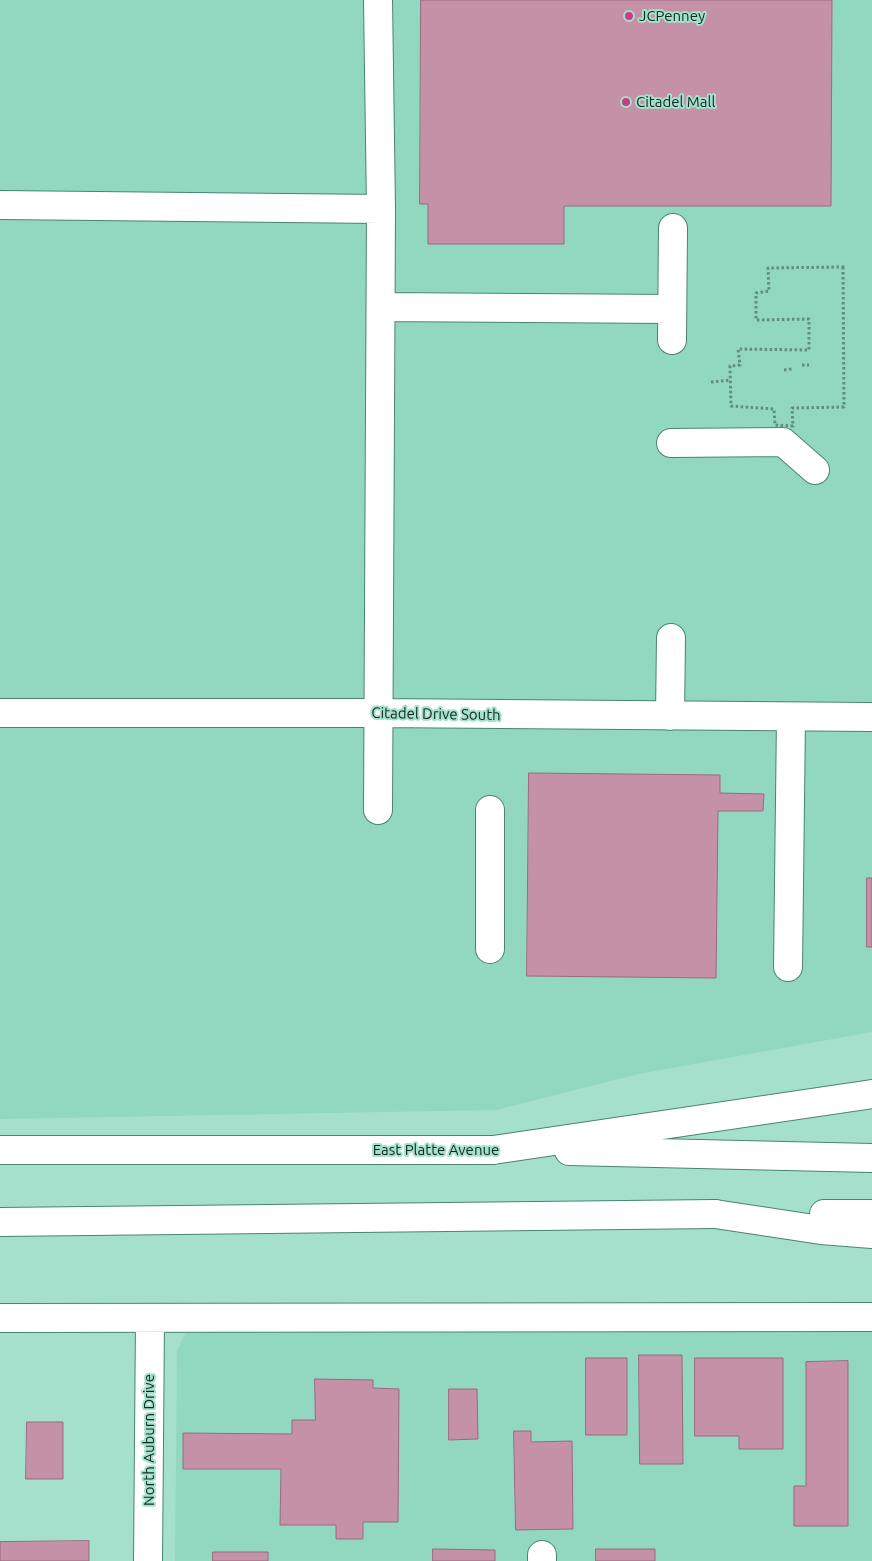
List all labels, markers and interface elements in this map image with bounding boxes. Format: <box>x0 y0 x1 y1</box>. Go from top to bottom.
place label: JCPenney <box>639 7 705 25</box>
marker: JCPenney <box>623 10 635 22</box>
place label: Citadel Mall <box>636 93 715 111</box>
marker: Citadel Mall <box>620 96 632 108</box>
street label: Citadel Drive South <box>371 704 501 724</box>
street label: East Platte Avenue <box>373 1141 499 1159</box>
street label: North Auburn Drive <box>140 1374 158 1506</box>

